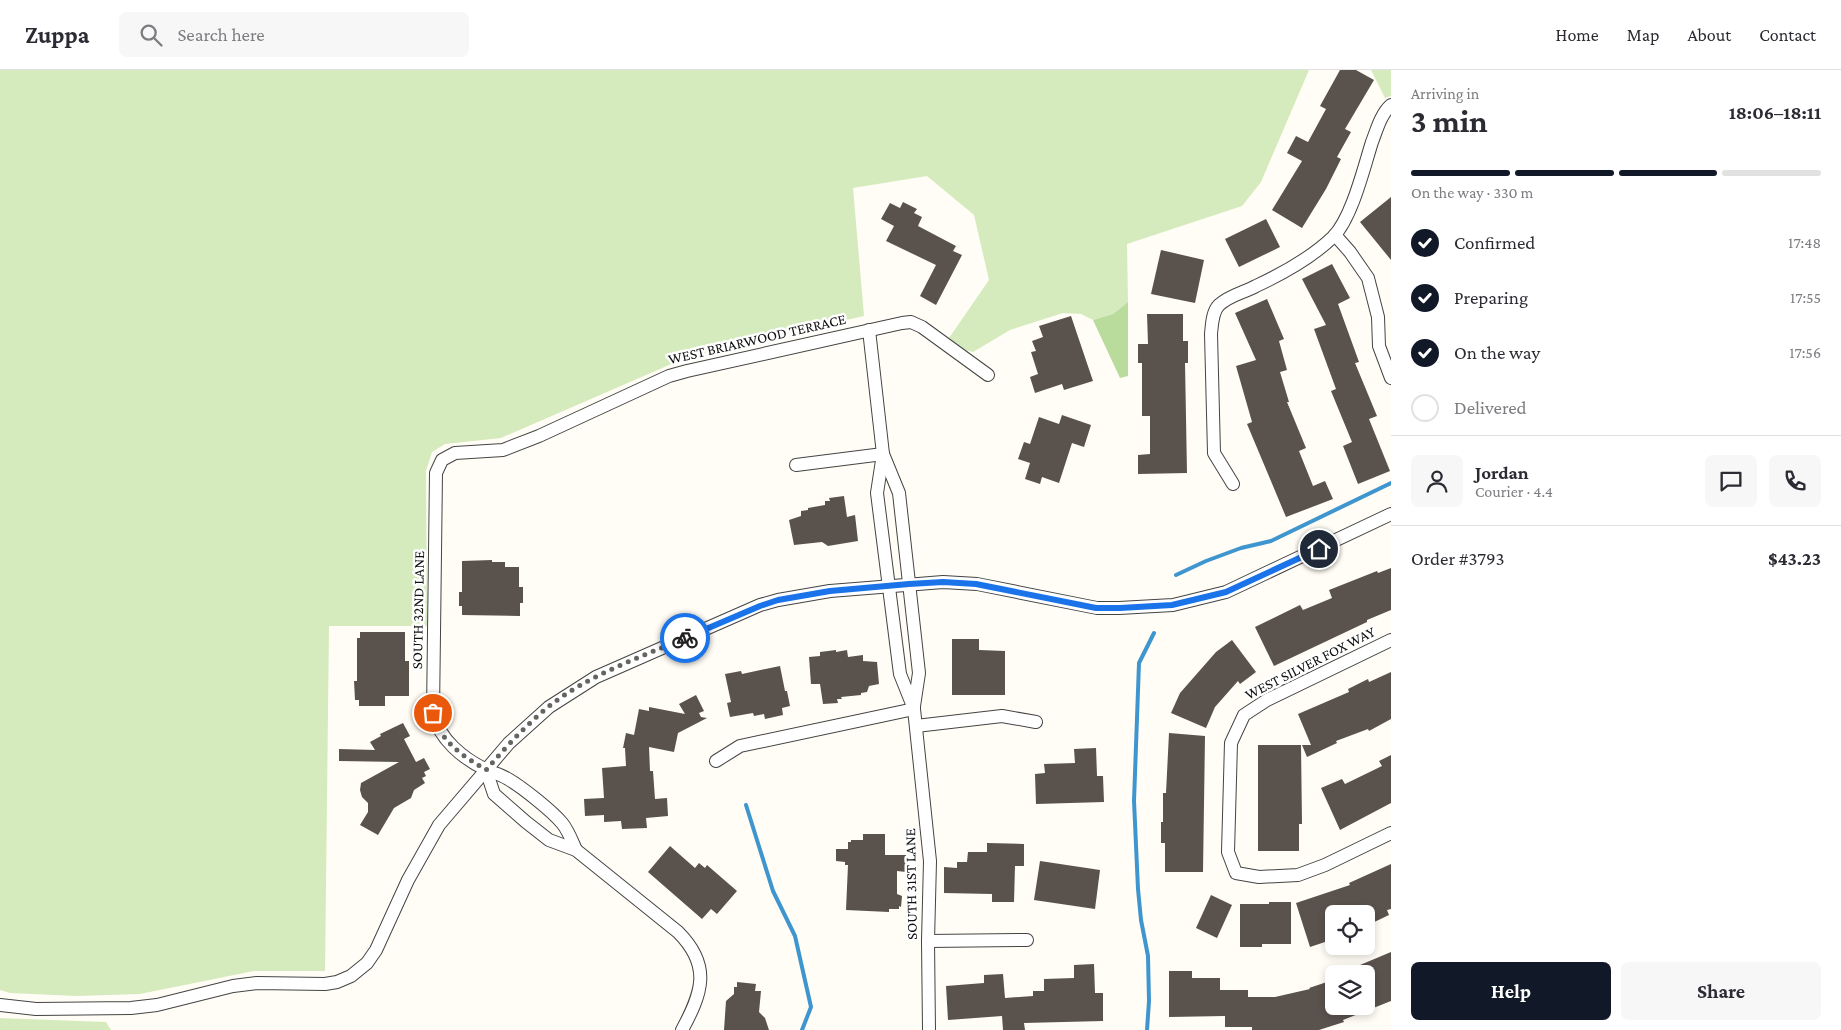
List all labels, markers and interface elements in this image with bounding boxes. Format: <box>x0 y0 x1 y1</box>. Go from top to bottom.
search box <box>119 12 469 57</box>
text: Zuppa <box>25 21 89 48</box>
icon: search <box>137 21 165 49</box>
text: Search here <box>177 24 265 45</box>
text: Home <box>1556 25 1599 45</box>
text: Map <box>1627 25 1659 45</box>
text: About <box>1687 25 1731 45</box>
text: Contact <box>1759 25 1816 45</box>
text: Arriving in <box>1411 85 1479 102</box>
text: 18:06–18:11 <box>1729 102 1821 123</box>
text: 3 min <box>1411 103 1488 139</box>
text: On the way · 330 m <box>1411 184 1533 201</box>
icon: check <box>1411 229 1439 257</box>
text: Confirmed <box>1454 232 1535 253</box>
text: 17:48 <box>1788 234 1821 251</box>
icon: check <box>1411 284 1439 312</box>
text: Preparing <box>1454 287 1528 308</box>
text: 17:55 <box>1790 289 1821 306</box>
street label: WEST BRIARWOOD TERRACE <box>667 311 847 367</box>
icon: check <box>1411 339 1439 367</box>
text: On the way <box>1454 342 1540 363</box>
text: 17:56 <box>1789 344 1821 361</box>
text: Delivered <box>1454 397 1527 418</box>
button: person <box>1411 455 1463 507</box>
button: chat <box>1705 455 1757 507</box>
button: phone <box>1769 455 1821 507</box>
text: Jordan <box>1475 462 1529 483</box>
text: Courier · 4.4 <box>1475 483 1553 500</box>
pin <box>1298 528 1340 570</box>
icon: home <box>1305 535 1333 563</box>
text: Order #3793 <box>1411 548 1505 569</box>
text: $43.23 <box>1768 548 1821 569</box>
street label: SOUTH 32ND LANE <box>409 551 427 669</box>
courier <box>660 613 710 663</box>
street label: WEST SILVER FOX WAY <box>1242 623 1378 703</box>
icon: bike <box>671 624 699 652</box>
pin <box>412 692 454 734</box>
icon: bag <box>419 699 447 727</box>
street label: SOUTH 31ST LANE <box>902 828 920 940</box>
map controls <box>1325 905 1375 1015</box>
button: locate <box>1325 905 1375 955</box>
button: Help <box>1411 962 1611 1020</box>
button: Share <box>1621 962 1821 1020</box>
button: layers <box>1325 965 1375 1015</box>

